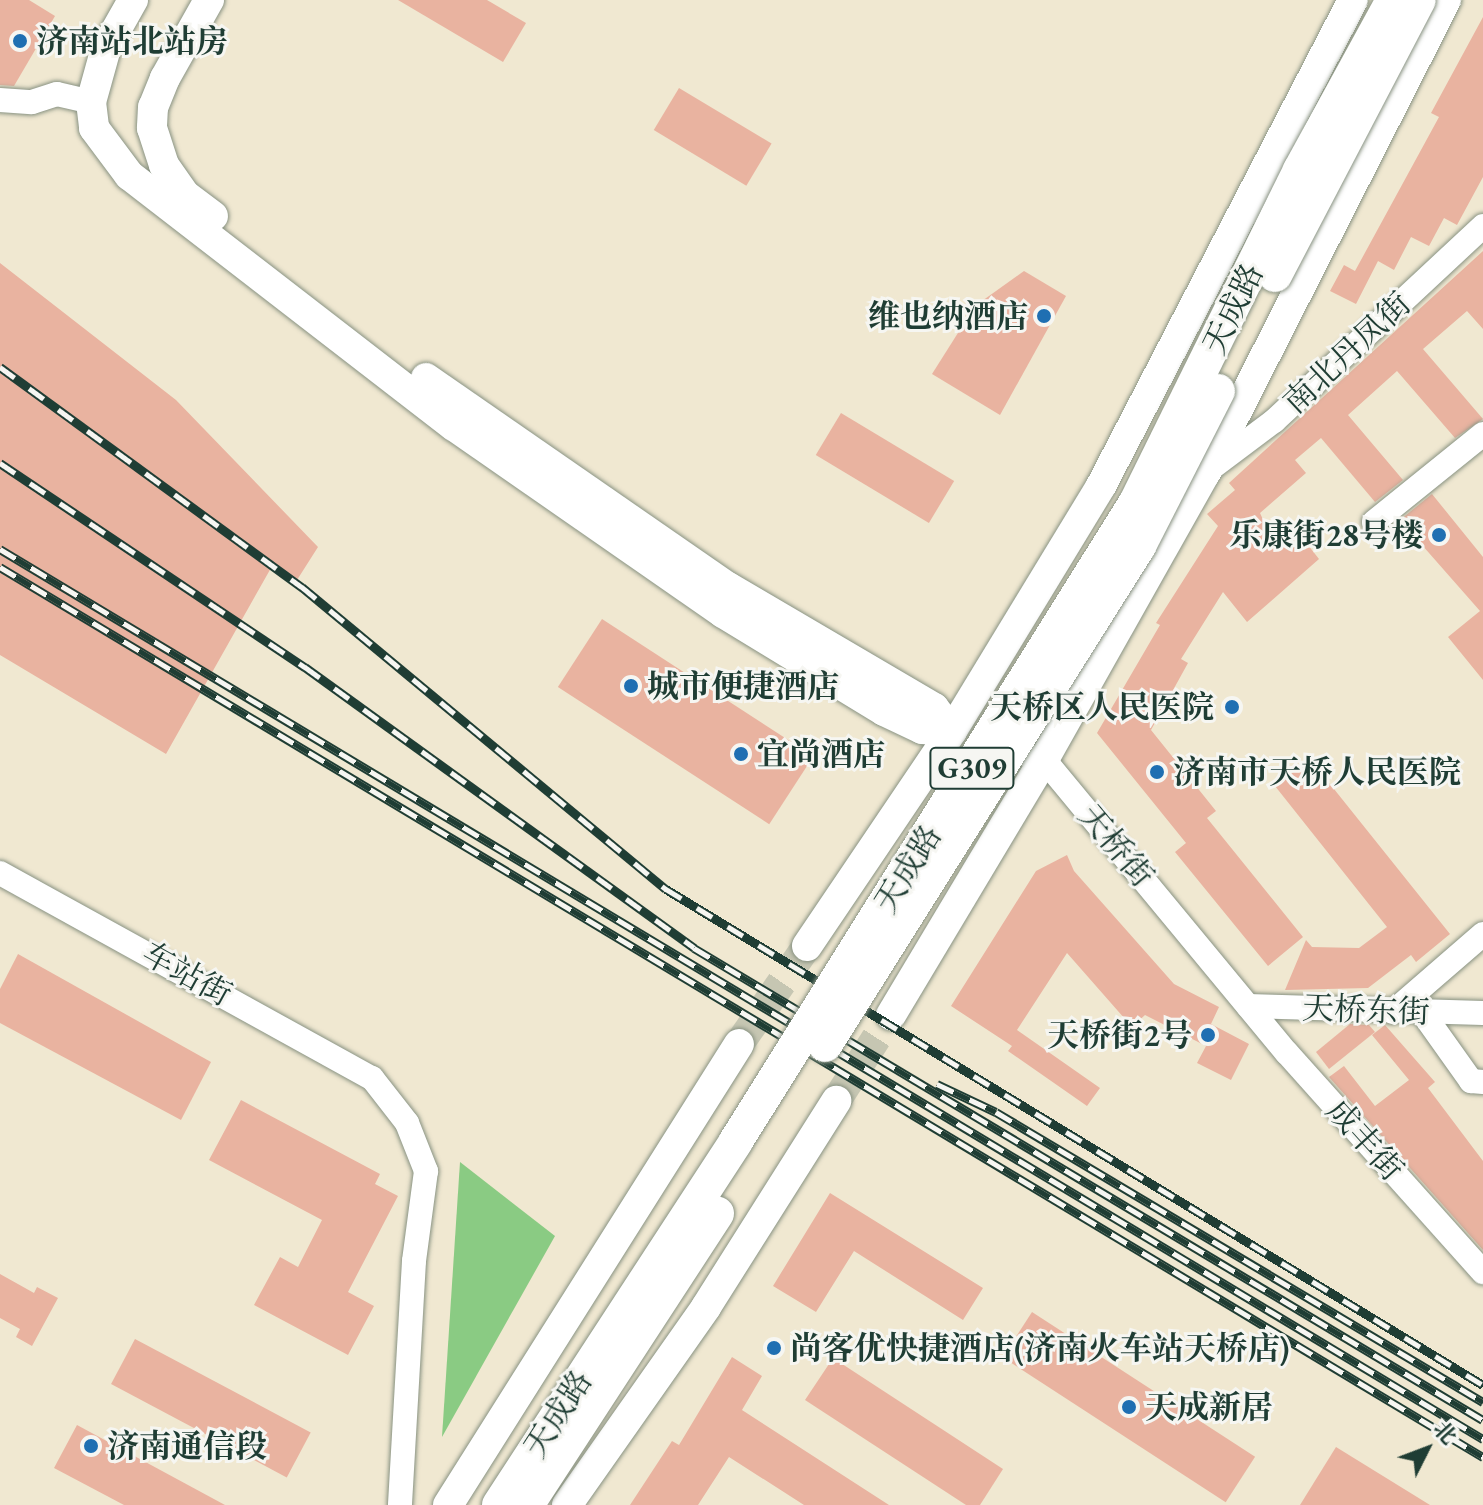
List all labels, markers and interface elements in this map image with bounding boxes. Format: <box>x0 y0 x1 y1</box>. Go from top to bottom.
place label: 济南站北站房 <box>36 22 228 60</box>
marker: 济南站北站房 <box>11 32 29 50</box>
street label: 天成路 <box>1195 257 1271 361</box>
street label: 南北丹凤街 <box>1275 284 1419 422</box>
place label: 维也纳酒店 <box>868 297 1028 335</box>
marker: 维也纳酒店 <box>1035 307 1053 325</box>
place label: 乐康街28号楼 <box>1229 516 1423 554</box>
marker: 乐康街28号楼 <box>1430 526 1448 544</box>
place label: 城市便捷酒店 <box>647 667 839 705</box>
marker: 城市便捷酒店 <box>622 677 640 695</box>
place label: 天桥区人民医院 <box>990 688 1214 726</box>
marker: 天桥区人民医院 <box>1221 696 1243 718</box>
place label: 宜尚酒店 <box>757 735 885 773</box>
road number: G309 <box>928 742 1016 794</box>
marker: 宜尚酒店 <box>732 745 750 763</box>
place label: 济南市天桥人民医院 <box>1173 753 1461 791</box>
marker: 济南市天桥人民医院 <box>1148 763 1166 781</box>
street label: 天桥街 <box>1070 797 1162 895</box>
street label: 天成路 <box>866 818 950 920</box>
street label: 车站街 <box>136 934 238 1014</box>
street label: 天桥东街 <box>1301 989 1431 1031</box>
place label: 天桥街2号 <box>1047 1016 1192 1054</box>
marker: 天桥街2号 <box>1199 1026 1217 1044</box>
street label: 成丰街 <box>1319 1091 1411 1189</box>
place label: 尚客优快捷酒店(济南火车站天桥店) <box>790 1329 1289 1367</box>
marker: 尚客优快捷酒店(济南火车站天桥店) <box>765 1339 783 1357</box>
street label: 天成路 <box>516 1363 600 1465</box>
place label: 天成新居 <box>1145 1388 1273 1426</box>
marker: 天成新居 <box>1120 1398 1138 1416</box>
north arrow <box>1387 1409 1467 1489</box>
text: 北 <box>1427 1415 1463 1450</box>
place label: 济南通信段 <box>107 1427 267 1465</box>
marker: 济南通信段 <box>82 1437 100 1455</box>

